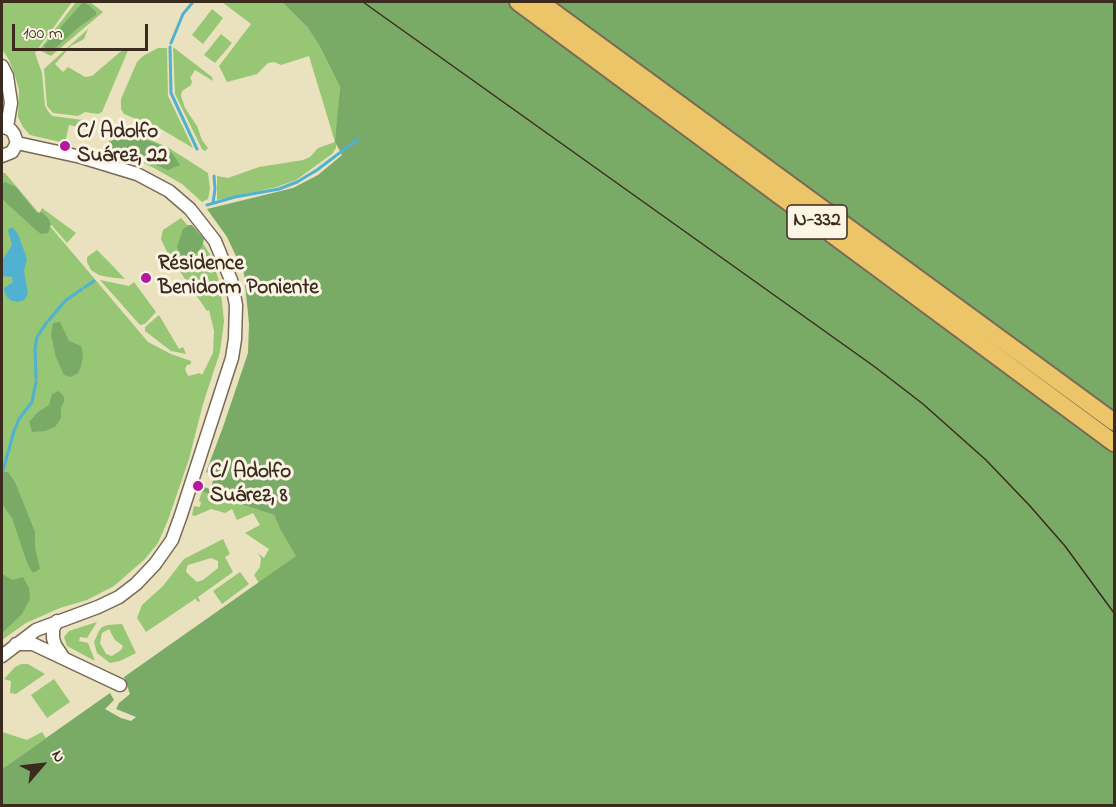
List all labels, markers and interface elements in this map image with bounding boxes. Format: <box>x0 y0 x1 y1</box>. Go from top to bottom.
scale bar <box>15 12 152 50</box>
text: 100 m <box>23 21 63 47</box>
place label: C/ Adolfo Suárez, 22 <box>77 121 168 171</box>
marker: C/ Adolfo Suárez, 22 <box>58 139 72 153</box>
road number: N-332 <box>787 205 847 239</box>
place label: Résidence Benidorm Poniente <box>158 253 319 303</box>
marker: Résidence Benidorm Poniente <box>139 271 153 285</box>
place label: C/ Adolfo Suárez, 8 <box>210 461 291 511</box>
marker: C/ Adolfo Suárez, 8 <box>191 479 205 493</box>
north arrow <box>12 735 72 795</box>
text: N <box>45 746 71 767</box>

